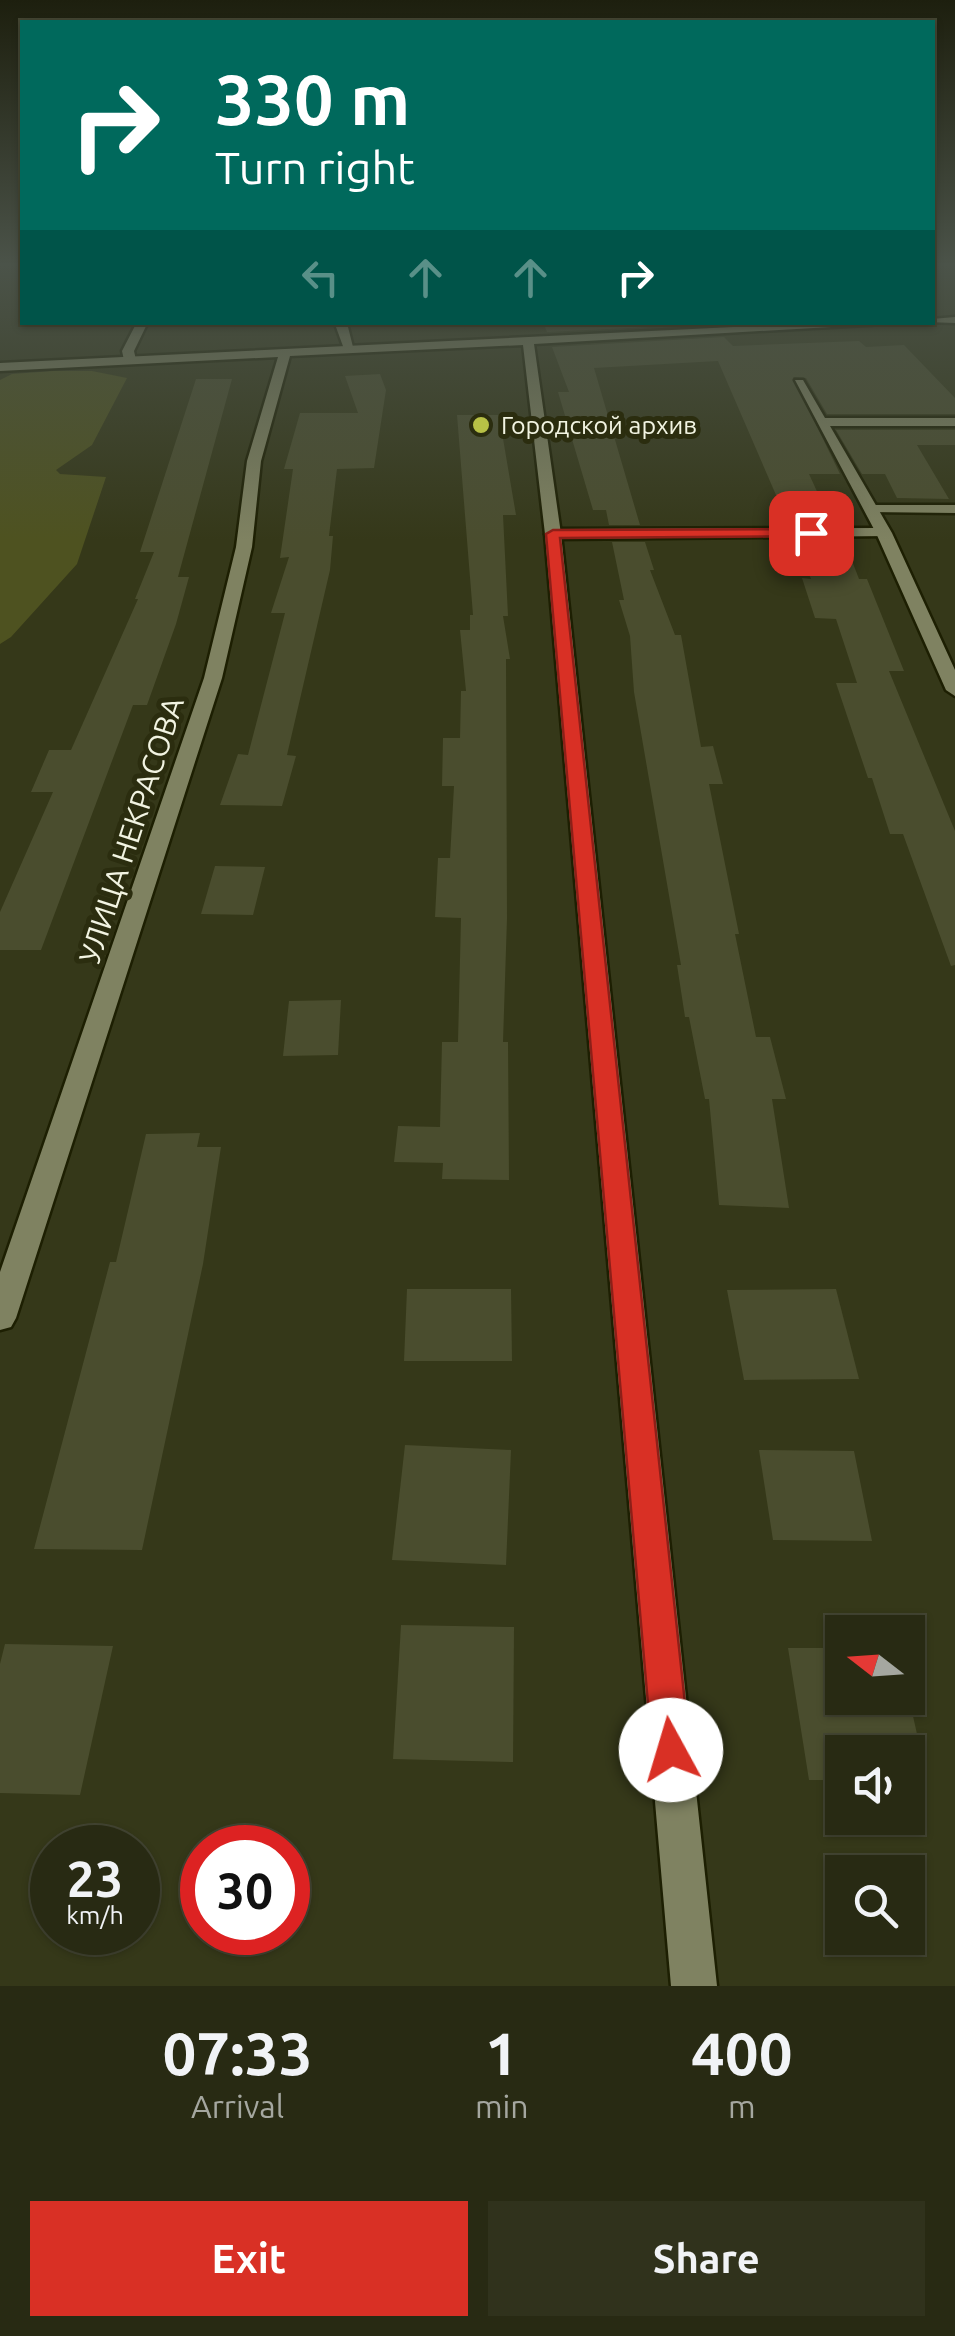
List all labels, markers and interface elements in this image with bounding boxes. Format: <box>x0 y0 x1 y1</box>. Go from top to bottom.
icon: right <box>50 60 180 190</box>
text: 330 m <box>215 60 410 138</box>
text: Turn right <box>215 142 415 193</box>
icon: left <box>293 250 348 305</box>
icon: ahead <box>398 250 453 305</box>
icon: ahead <box>503 250 558 305</box>
icon: right <box>608 250 663 305</box>
place label: Городской архив <box>501 411 697 439</box>
marker: Городской архив <box>470 414 492 436</box>
pin <box>769 491 854 576</box>
icon: arrive <box>784 506 839 561</box>
street label: УЛИЦА НЕКРАСОВА <box>72 692 190 967</box>
north arrow <box>825 1615 925 1715</box>
map controls <box>825 1615 925 1955</box>
position arrow <box>619 1698 723 1802</box>
button: sound <box>825 1735 925 1835</box>
speed limit sign: 30 <box>180 1825 310 1955</box>
text: 23 <box>67 1850 123 1906</box>
button: search <box>825 1855 925 1955</box>
text: km/h <box>66 1901 124 1929</box>
text: 07:33 <box>162 2019 313 2086</box>
text: 1 <box>485 2019 519 2086</box>
text: 400 <box>691 2019 793 2086</box>
text: Arrival <box>191 2088 284 2124</box>
text: min <box>475 2088 529 2124</box>
text: m <box>728 2088 756 2124</box>
button: Exit <box>30 2201 468 2316</box>
button: Share <box>488 2201 925 2316</box>

